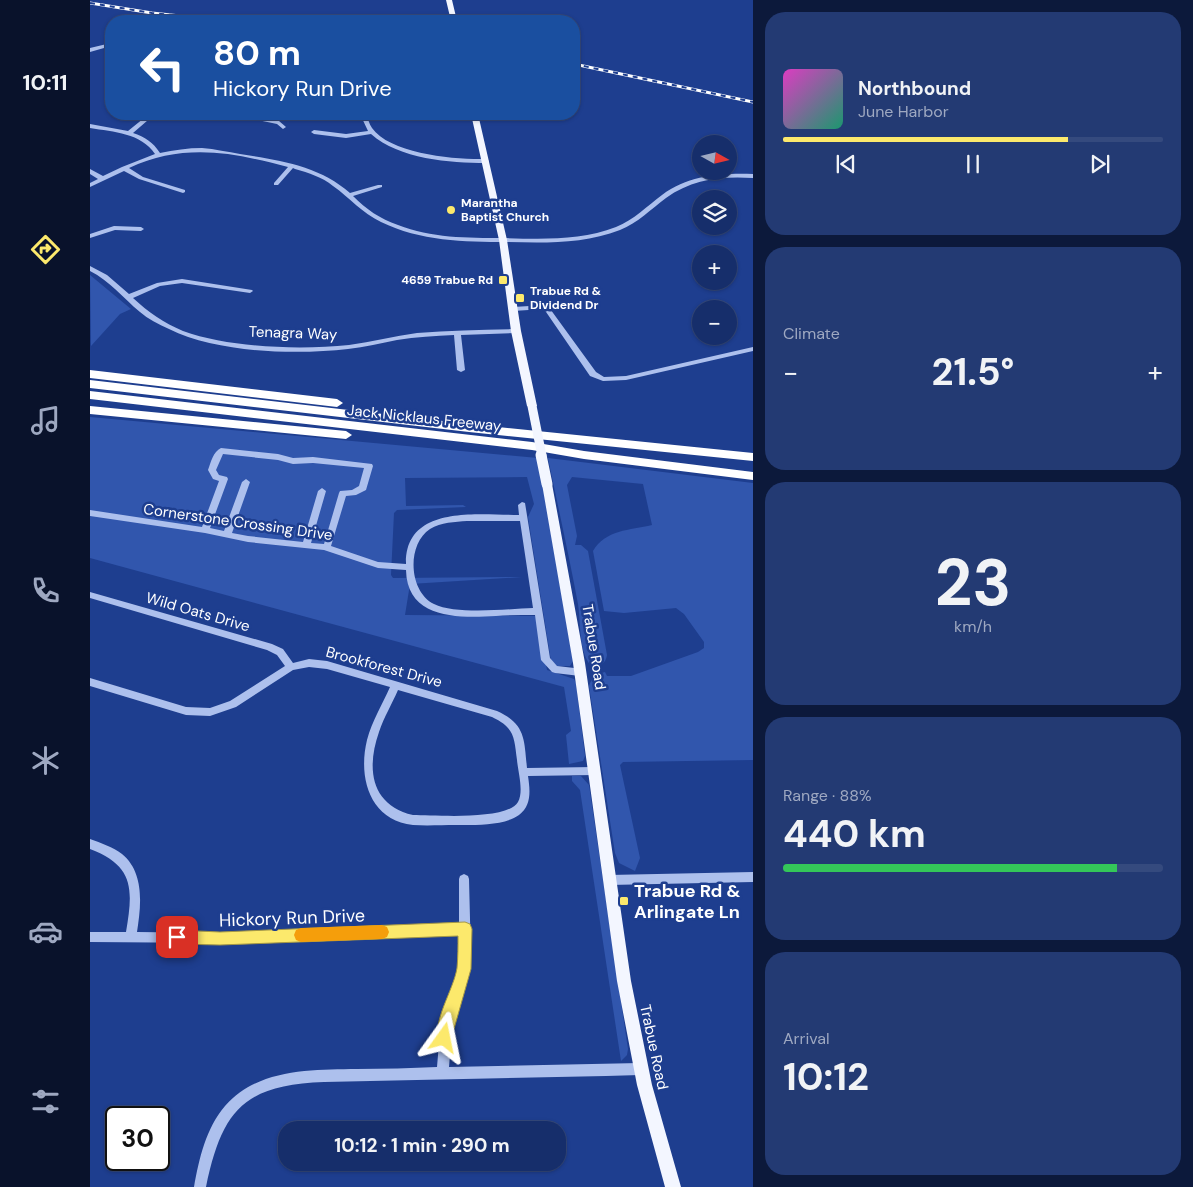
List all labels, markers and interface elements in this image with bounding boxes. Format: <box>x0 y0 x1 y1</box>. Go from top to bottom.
text: 80 m <box>213 30 301 76</box>
icon: left <box>130 35 195 100</box>
text: 10:11 <box>22 68 68 97</box>
text: Hickory Run Drive <box>213 74 392 103</box>
text: Northbound <box>858 76 971 101</box>
text: June Harbor <box>858 101 949 122</box>
north arrow <box>692 135 738 180</box>
map controls <box>692 135 737 345</box>
icon: previous <box>832 150 860 178</box>
icon: pause <box>959 150 987 178</box>
icon: next <box>1086 150 1114 178</box>
button: layers <box>692 190 737 235</box>
place label: Marantha Baptist Church <box>461 195 549 225</box>
marker: Marantha Baptist Church <box>445 204 457 216</box>
icon: directions <box>28 232 63 267</box>
button: + <box>692 245 737 290</box>
place label: 4659 Trabue Rd <box>401 272 493 288</box>
marker: 4659 Trabue Rd <box>497 274 509 286</box>
place label: Trabue Rd & Dividend Dr <box>530 283 602 313</box>
marker: Trabue Rd & Dividend Dr <box>514 292 526 304</box>
button: − <box>692 300 737 345</box>
street label: Tenagra Way <box>248 321 338 345</box>
text: Climate <box>783 323 840 344</box>
text: 21.5° <box>932 347 1014 397</box>
text: − <box>783 354 798 391</box>
text: + <box>1148 354 1163 391</box>
street label: Jack Nicklaus Freeway <box>346 400 503 436</box>
icon: music <box>28 403 63 438</box>
street label: Cornerstone Crossing Drive <box>142 499 334 545</box>
text: 23 <box>935 541 1011 625</box>
icon: phone <box>28 573 63 608</box>
street label: Wild Oats Drive <box>144 588 252 636</box>
street label: Trabue Road <box>577 603 611 691</box>
text: km/h <box>954 616 992 637</box>
street label: Brookforest Drive <box>324 642 444 692</box>
icon: climate <box>28 743 63 778</box>
text: Range · 88% <box>783 785 872 806</box>
text: 440 km <box>783 809 926 859</box>
place label: Trabue Rd & Arlingate Ln <box>634 879 741 924</box>
marker: Trabue Rd & Arlingate Ln <box>618 895 630 907</box>
street label: Hickory Run Drive <box>219 903 365 933</box>
icon: car <box>28 914 63 949</box>
pin <box>156 916 198 958</box>
icon: arrive <box>163 923 191 951</box>
street label: Trabue Road <box>635 1003 673 1091</box>
position arrow <box>417 1011 469 1063</box>
text: Arrival <box>783 1028 830 1049</box>
text: 10:12 <box>783 1052 869 1102</box>
icon: filters <box>28 1084 63 1119</box>
speed limit sign: 30 <box>105 1106 170 1171</box>
text: 10:12 · 1 min · 290 m <box>334 1133 510 1158</box>

